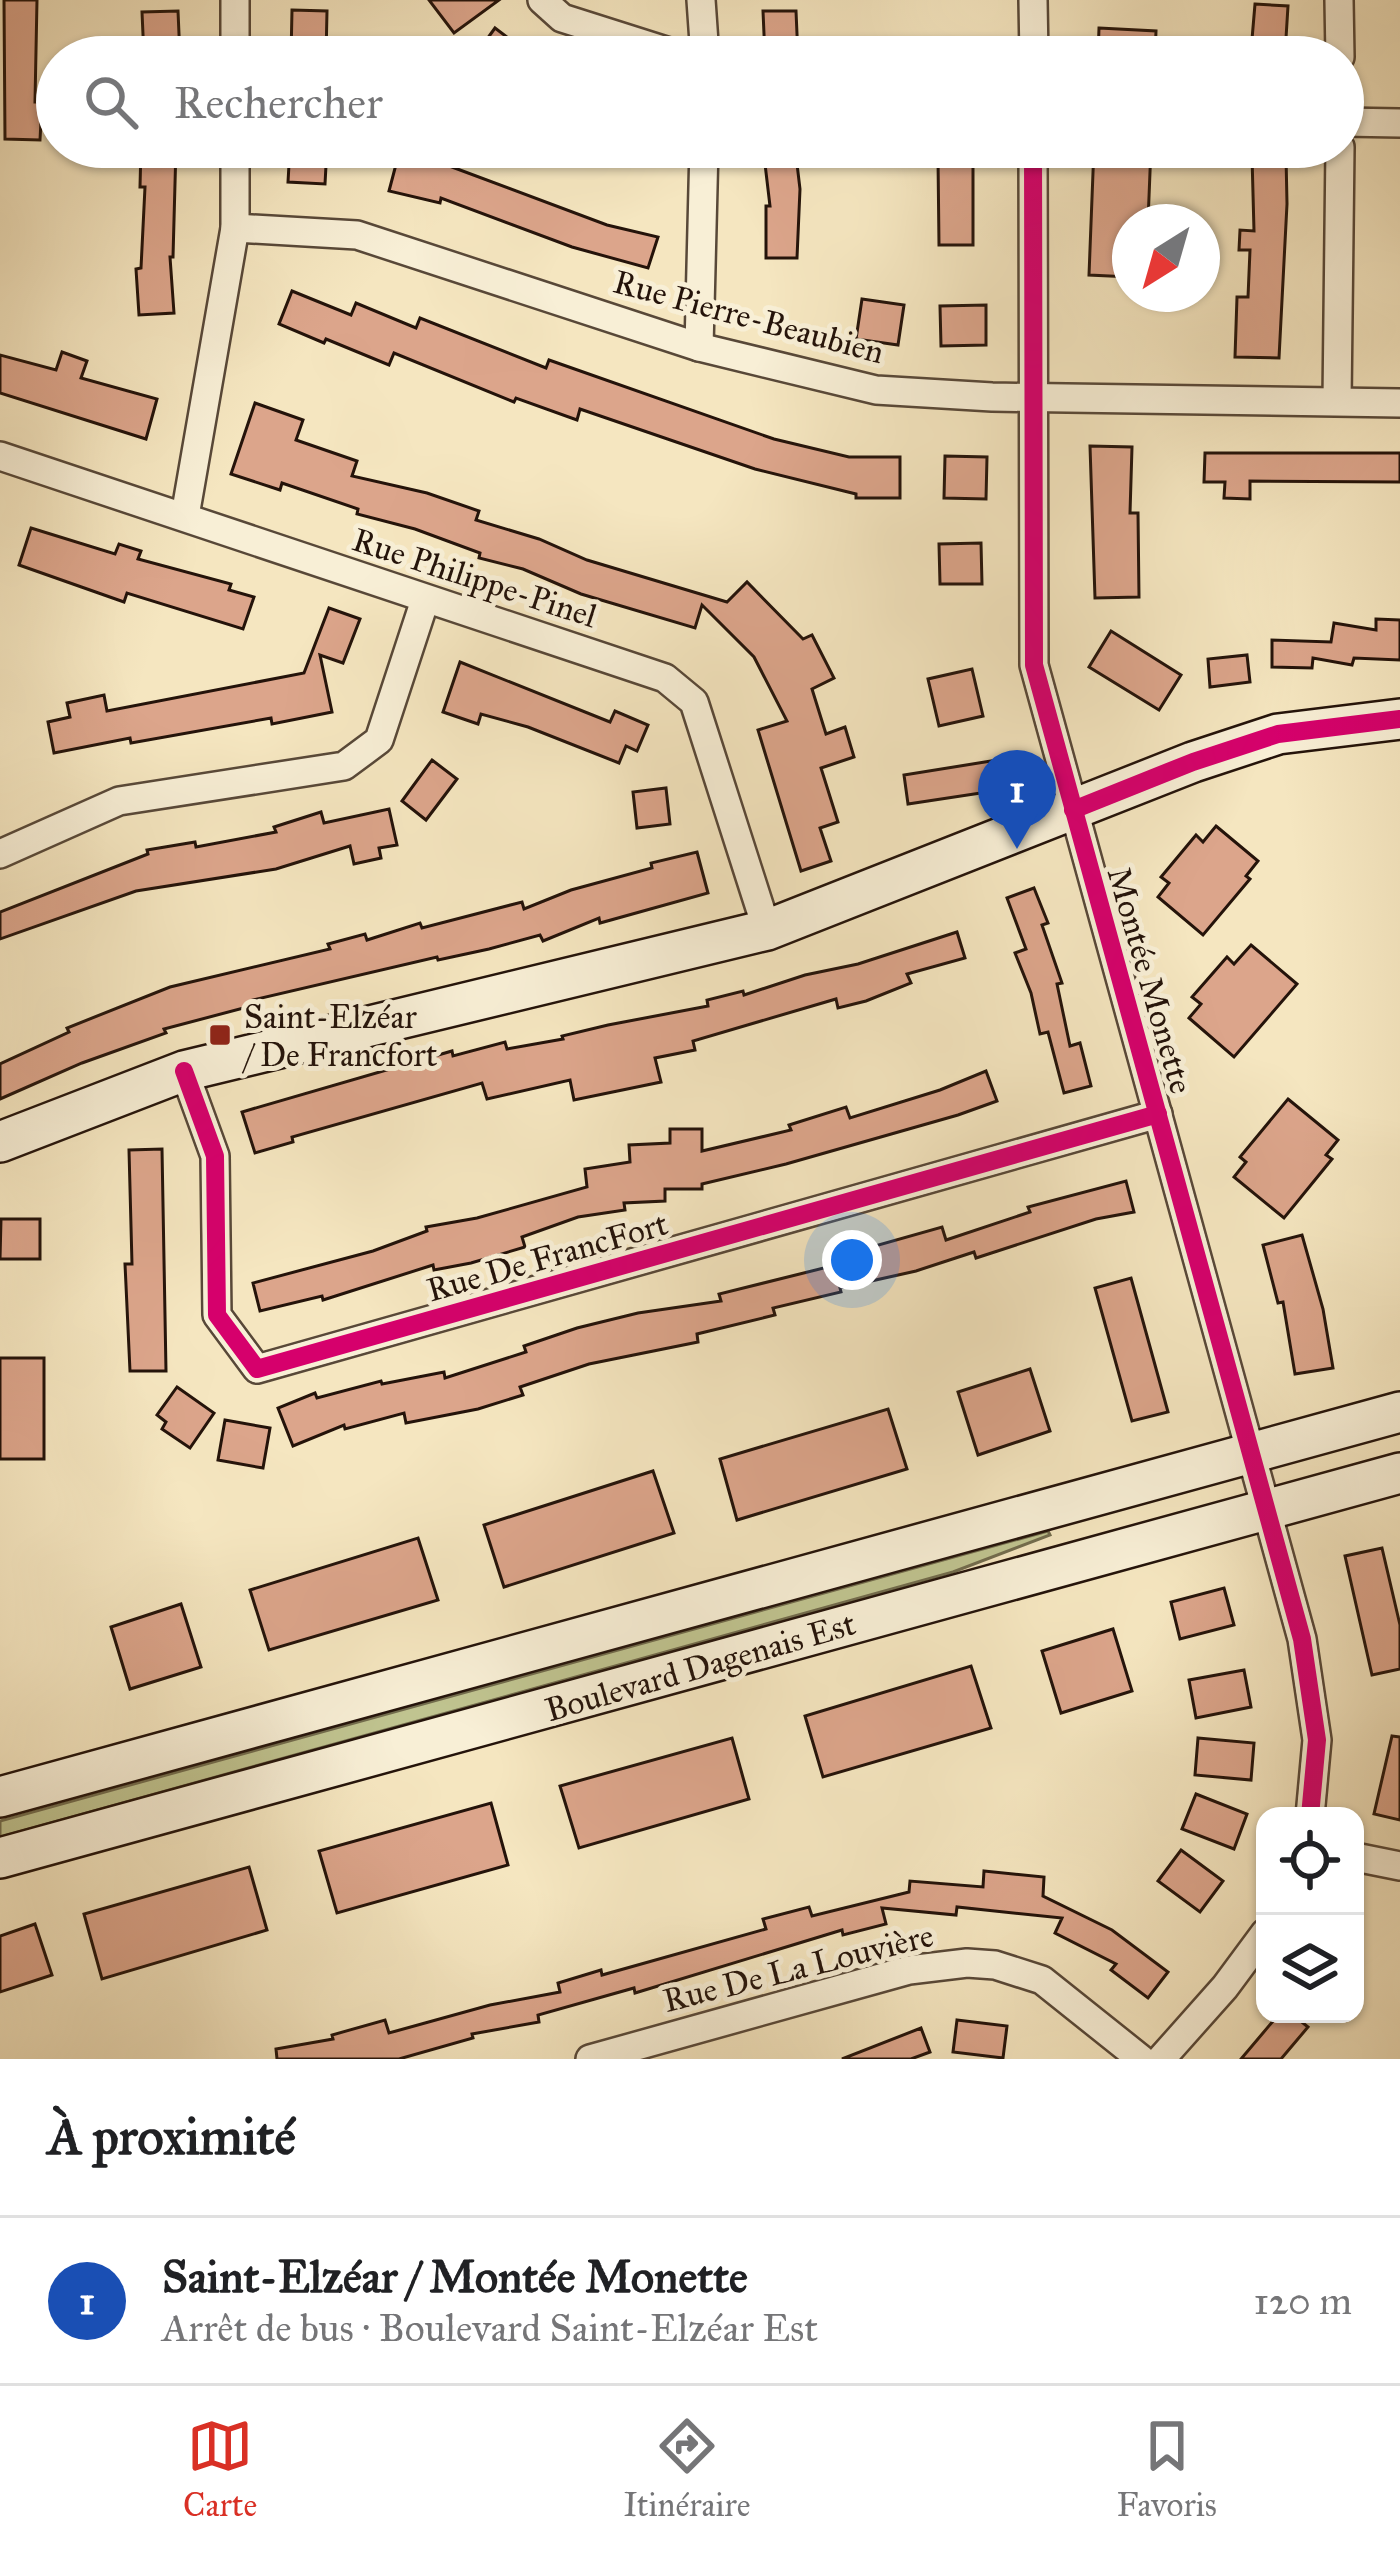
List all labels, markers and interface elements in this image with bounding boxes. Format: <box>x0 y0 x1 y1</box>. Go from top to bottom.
search box <box>36 36 1364 168</box>
icon: search <box>78 69 144 135</box>
text: Rechercher <box>174 75 383 130</box>
north arrow <box>1112 204 1220 312</box>
street label: Rue Pierre-Beaubien <box>609 262 888 372</box>
street label: Rue Philippe-Pinel <box>348 520 602 636</box>
pin: 1 <box>978 750 1056 849</box>
street label: Montée Monette <box>1099 862 1201 1098</box>
place label: Saint-Elzéar / De Francfort <box>241 997 438 1075</box>
marker: Saint-Elzéar / De Francfort <box>207 1022 233 1048</box>
street label: Rue De FrancFort <box>422 1203 673 1310</box>
your location <box>822 1230 882 1290</box>
street label: Boulevard Dagenais Est <box>541 1603 860 1730</box>
map controls <box>1256 1807 1364 2023</box>
button: locate <box>1256 1807 1364 1915</box>
street label: Rue De La Louvière <box>659 1915 937 2021</box>
button: layers <box>1256 1915 1364 2023</box>
text: À proximité <box>48 2106 296 2168</box>
text: Saint-Elzéar / Montée Monette <box>162 2249 748 2304</box>
text: 1 <box>79 2277 95 2325</box>
text: 120 m <box>1253 2277 1352 2325</box>
text: Arrêt de bus · Boulevard Saint-Elzéar Est <box>162 2304 818 2352</box>
tab: Carte <box>183 2413 257 2525</box>
tab: Itinéraire <box>623 2413 750 2525</box>
tab: Favoris <box>1117 2413 1217 2525</box>

